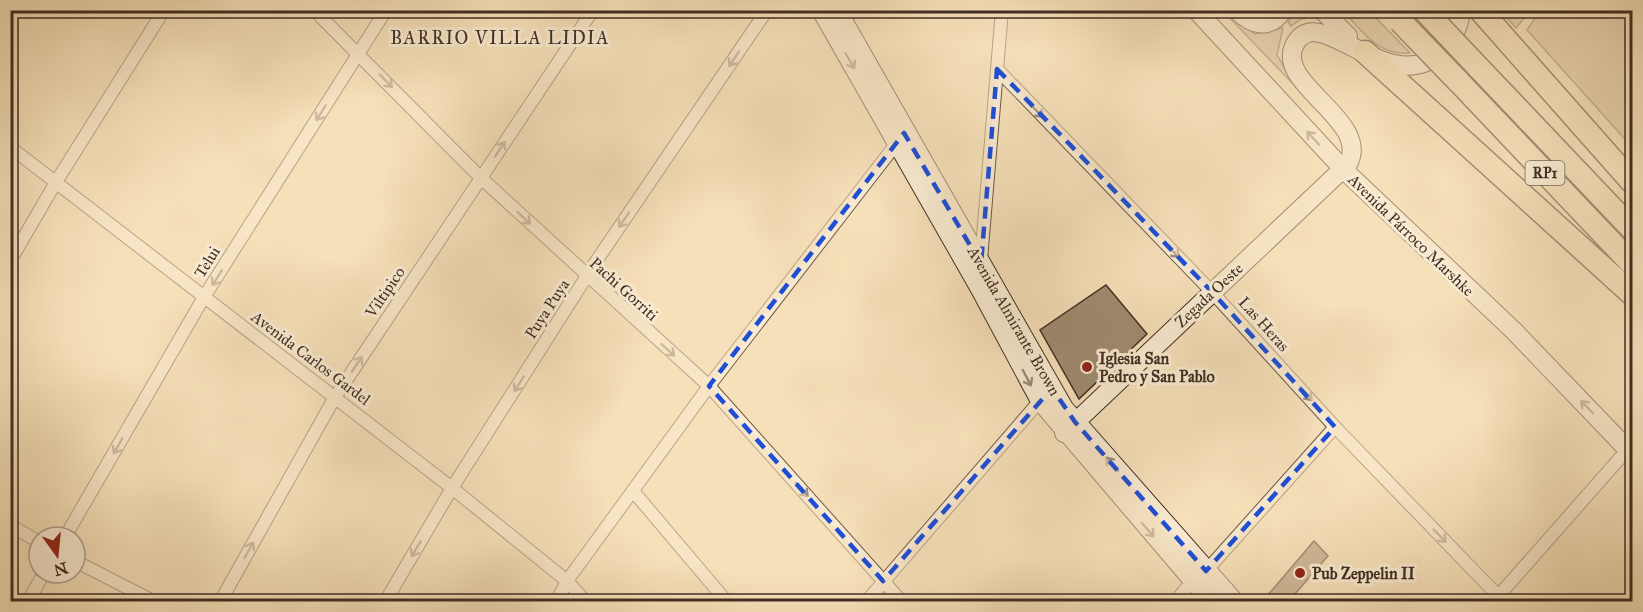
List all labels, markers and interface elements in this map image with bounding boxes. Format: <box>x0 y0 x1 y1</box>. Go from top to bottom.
district label: BARRIO VILLA LIDIA <box>390 27 610 49</box>
one-way arrow <box>728 50 740 66</box>
one-way arrow <box>844 52 856 69</box>
one-way arrow <box>378 73 393 88</box>
one-way arrow <box>314 104 326 121</box>
one-way arrow <box>1030 104 1045 119</box>
one-way arrow <box>1306 130 1320 145</box>
one-way arrow <box>495 141 507 158</box>
road number: RP1 <box>1526 161 1564 185</box>
street label: Avenida Párroco Marshke <box>1343 169 1478 300</box>
one-way arrow <box>516 211 531 226</box>
one-way arrow <box>618 211 630 227</box>
street label: Telui <box>190 242 224 281</box>
street label: Avenida Almirante Brown <box>963 242 1065 399</box>
one-way arrow <box>1166 244 1181 259</box>
street label: Pachi Gorriti <box>586 253 663 325</box>
street label: Zegada Oeste <box>1171 258 1248 332</box>
street label: Viltipico <box>361 263 409 322</box>
one-way arrow <box>210 269 223 286</box>
street label: Puya Puya <box>521 276 573 342</box>
street label: Las Heras <box>1235 293 1294 355</box>
street label: Avenida Carlos Gardel <box>247 306 375 409</box>
one-way arrow <box>660 343 675 357</box>
place label: Iglesia San Pedro y San Pablo <box>1099 349 1215 387</box>
one-way arrow <box>351 356 363 372</box>
marker: Iglesia San Pedro y San Pablo <box>1080 360 1094 374</box>
one-way arrow <box>1021 369 1033 386</box>
one-way arrow <box>512 375 525 392</box>
one-way arrow <box>1299 387 1313 402</box>
one-way arrow <box>1580 399 1594 414</box>
one-way arrow <box>112 437 124 454</box>
one-way arrow <box>1105 457 1119 472</box>
one-way arrow <box>795 483 809 498</box>
one-way arrow <box>1141 522 1155 537</box>
north arrow <box>27 525 87 585</box>
one-way arrow <box>1433 528 1448 543</box>
one-way arrow <box>409 540 421 557</box>
one-way arrow <box>244 542 255 560</box>
text: N <box>51 558 70 580</box>
place label: Pub Zeppelin II <box>1312 564 1415 584</box>
marker: Pub Zeppelin II <box>1293 566 1307 580</box>

